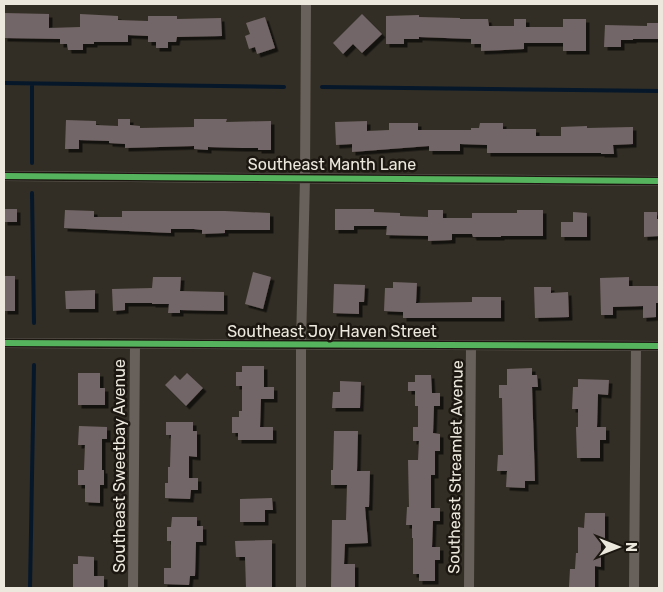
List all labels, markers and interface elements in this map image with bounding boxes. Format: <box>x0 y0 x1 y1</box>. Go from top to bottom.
street label: Southeast Manth Lane <box>248 155 416 174</box>
street label: Southeast Joy Haven Street <box>227 322 437 341</box>
street label: Southeast Sweetbay Avenue <box>110 359 129 573</box>
street label: Southeast Streamlet Avenue <box>444 360 467 574</box>
north arrow <box>593 522 643 572</box>
text: N <box>622 542 639 552</box>

